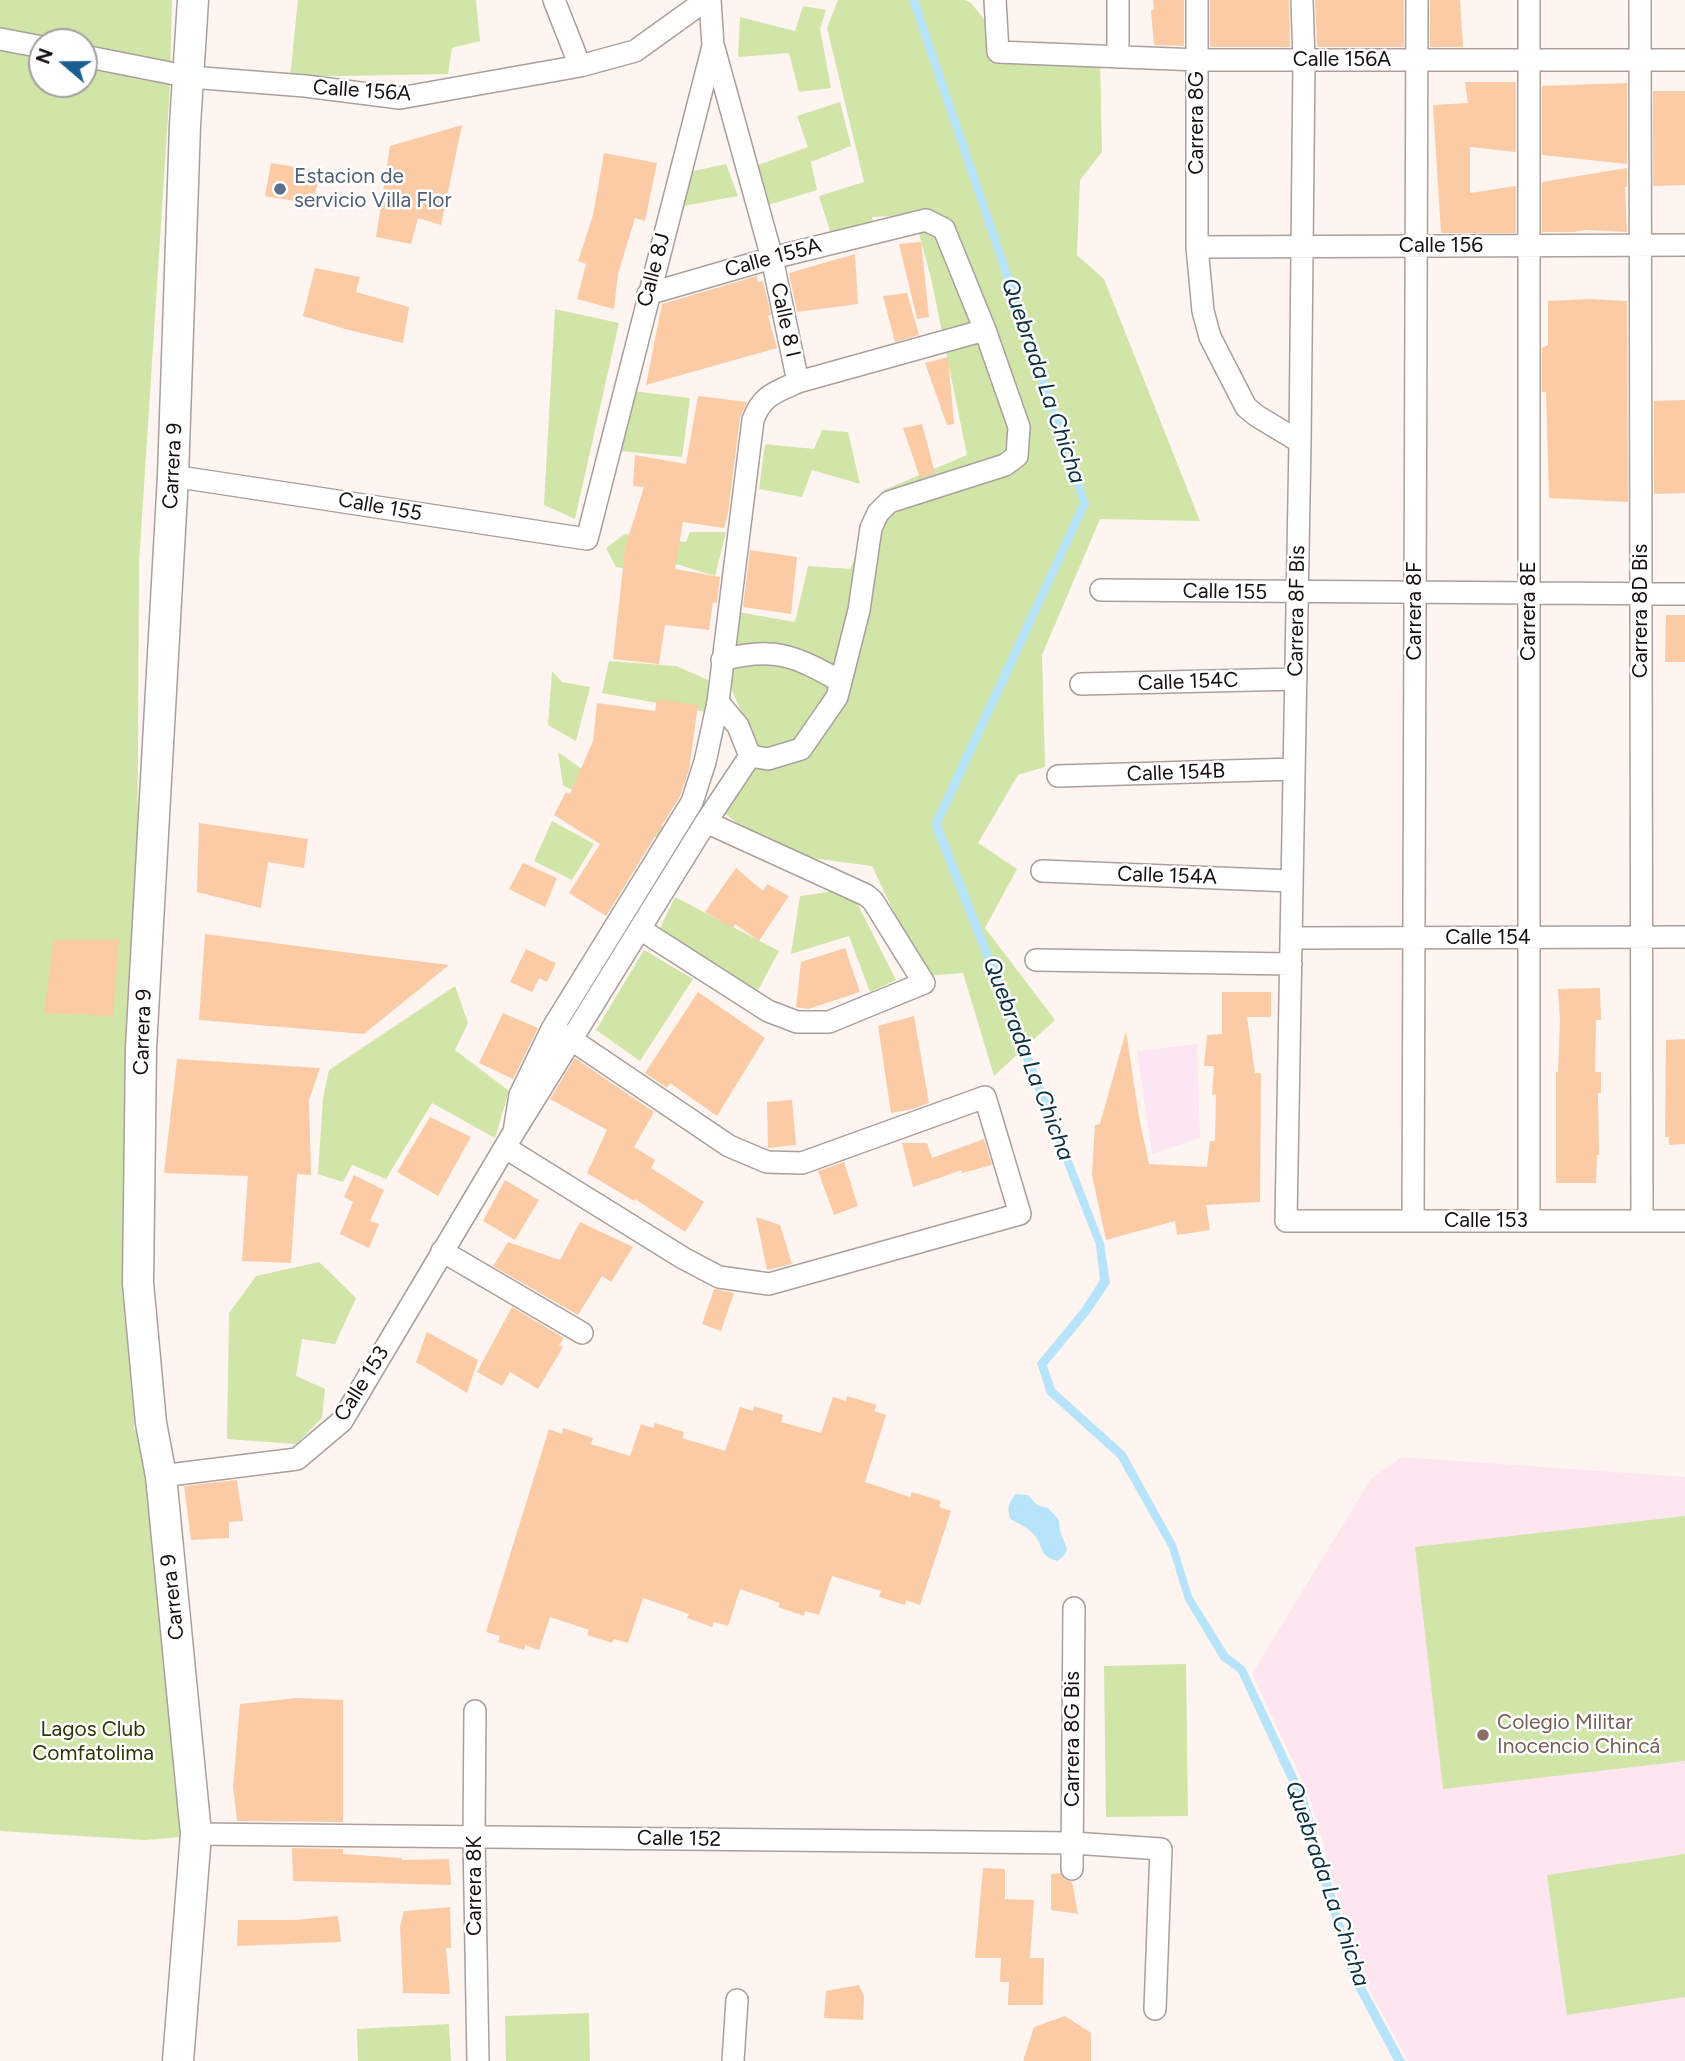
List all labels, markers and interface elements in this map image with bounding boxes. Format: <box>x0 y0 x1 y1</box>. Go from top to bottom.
north arrow <box>28 28 98 98</box>
text: N <box>31 45 58 67</box>
street label: Calle 156A <box>1293 47 1391 73</box>
street label: Carrera 8G <box>1184 71 1210 175</box>
street label: Calle 156A <box>312 75 412 107</box>
place label: Estacion de servicio Villa Flor <box>294 164 452 214</box>
marker: Estacion de servicio Villa Flor <box>272 181 288 197</box>
street label: Calle 8J <box>632 230 676 310</box>
street label: Calle 155A <box>722 233 824 283</box>
street label: Calle 156 <box>1399 233 1483 259</box>
water label: Quebrada La Chicha <box>995 275 1091 487</box>
street label: Calle 8 I <box>765 280 805 360</box>
street label: Carrera 9 <box>158 422 188 510</box>
street label: Calle 155 <box>336 487 424 527</box>
street label: Carrera 8D Bis <box>1628 544 1654 678</box>
street label: Carrera 8F Bis <box>1283 545 1311 677</box>
street label: Carrera 8E <box>1516 561 1542 661</box>
street label: Carrera 8F <box>1402 562 1428 660</box>
street label: Calle 155 <box>1183 579 1267 605</box>
street label: Calle 154C <box>1137 668 1239 696</box>
street label: Calle 154B <box>1126 759 1226 787</box>
street label: Calle 154A <box>1117 862 1217 890</box>
street label: Calle 154 <box>1445 925 1531 951</box>
water label: Quebrada La Chicha <box>976 953 1080 1165</box>
street label: Carrera 9 <box>129 988 157 1076</box>
street label: Calle 153 <box>1444 1208 1528 1234</box>
street label: Calle 153 <box>329 1342 395 1426</box>
street label: Carrera 9 <box>156 1553 190 1641</box>
street label: Carrera 8G Bis <box>1060 1671 1086 1807</box>
place label: Colegio Militar Inocencio Chincá <box>1497 1710 1660 1760</box>
park label: Lagos Club Comfatolima <box>32 1717 154 1767</box>
marker: Colegio Militar Inocencio Chincá <box>1475 1727 1491 1743</box>
water label: Quebrada La Chicha <box>1279 1778 1375 1990</box>
street label: Calle 152 <box>637 1826 721 1852</box>
street label: Carrera 8K <box>462 1836 488 1936</box>

